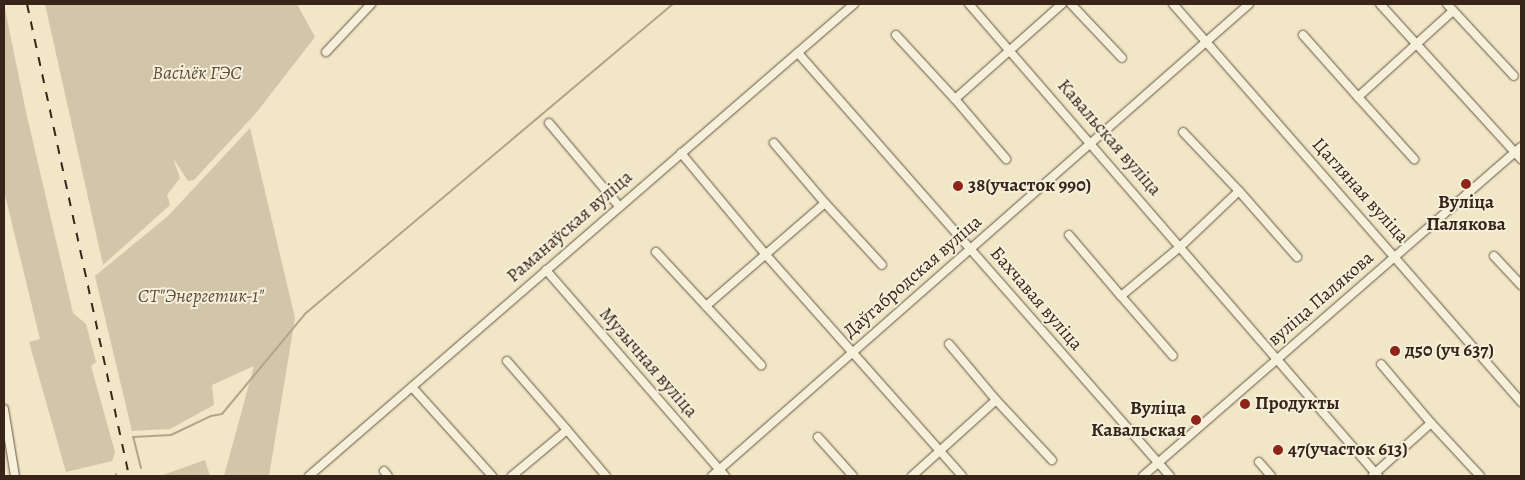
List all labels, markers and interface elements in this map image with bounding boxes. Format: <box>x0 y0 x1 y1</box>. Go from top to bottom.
park label: Васілёк ГЭС <box>152 63 242 85</box>
street label: Кавальская вуліца <box>1052 75 1166 201</box>
street label: Цагляная вуліца <box>1307 134 1413 248</box>
street label: Раманаўская вуліца <box>502 166 638 288</box>
place label: 38(участок 990) <box>968 175 1091 197</box>
marker: Вуліца Палякова <box>1460 178 1472 190</box>
marker: 38(участок 990) <box>952 180 964 192</box>
place label: Вуліца Палякова <box>1426 192 1506 236</box>
street label: Даўгабродская вуліца <box>839 211 987 343</box>
street label: Бахчавая вуліца <box>985 243 1087 355</box>
street label: вуліца Палякова <box>1263 247 1379 351</box>
park label: СТ"Энергетик-1" <box>138 286 264 308</box>
street label: Музычная вуліца <box>594 303 702 423</box>
place label: д50 (уч 637) <box>1405 340 1494 362</box>
marker: д50 (уч 637) <box>1389 345 1401 357</box>
place label: Продукты <box>1255 393 1340 415</box>
place label: Вуліца Кавальская <box>1091 398 1186 442</box>
marker: Продукты <box>1239 398 1251 410</box>
marker: Вуліца Кавальская <box>1190 414 1202 426</box>
place label: 47(участок 613) <box>1288 439 1408 461</box>
marker: 47(участок 613) <box>1272 444 1284 456</box>

